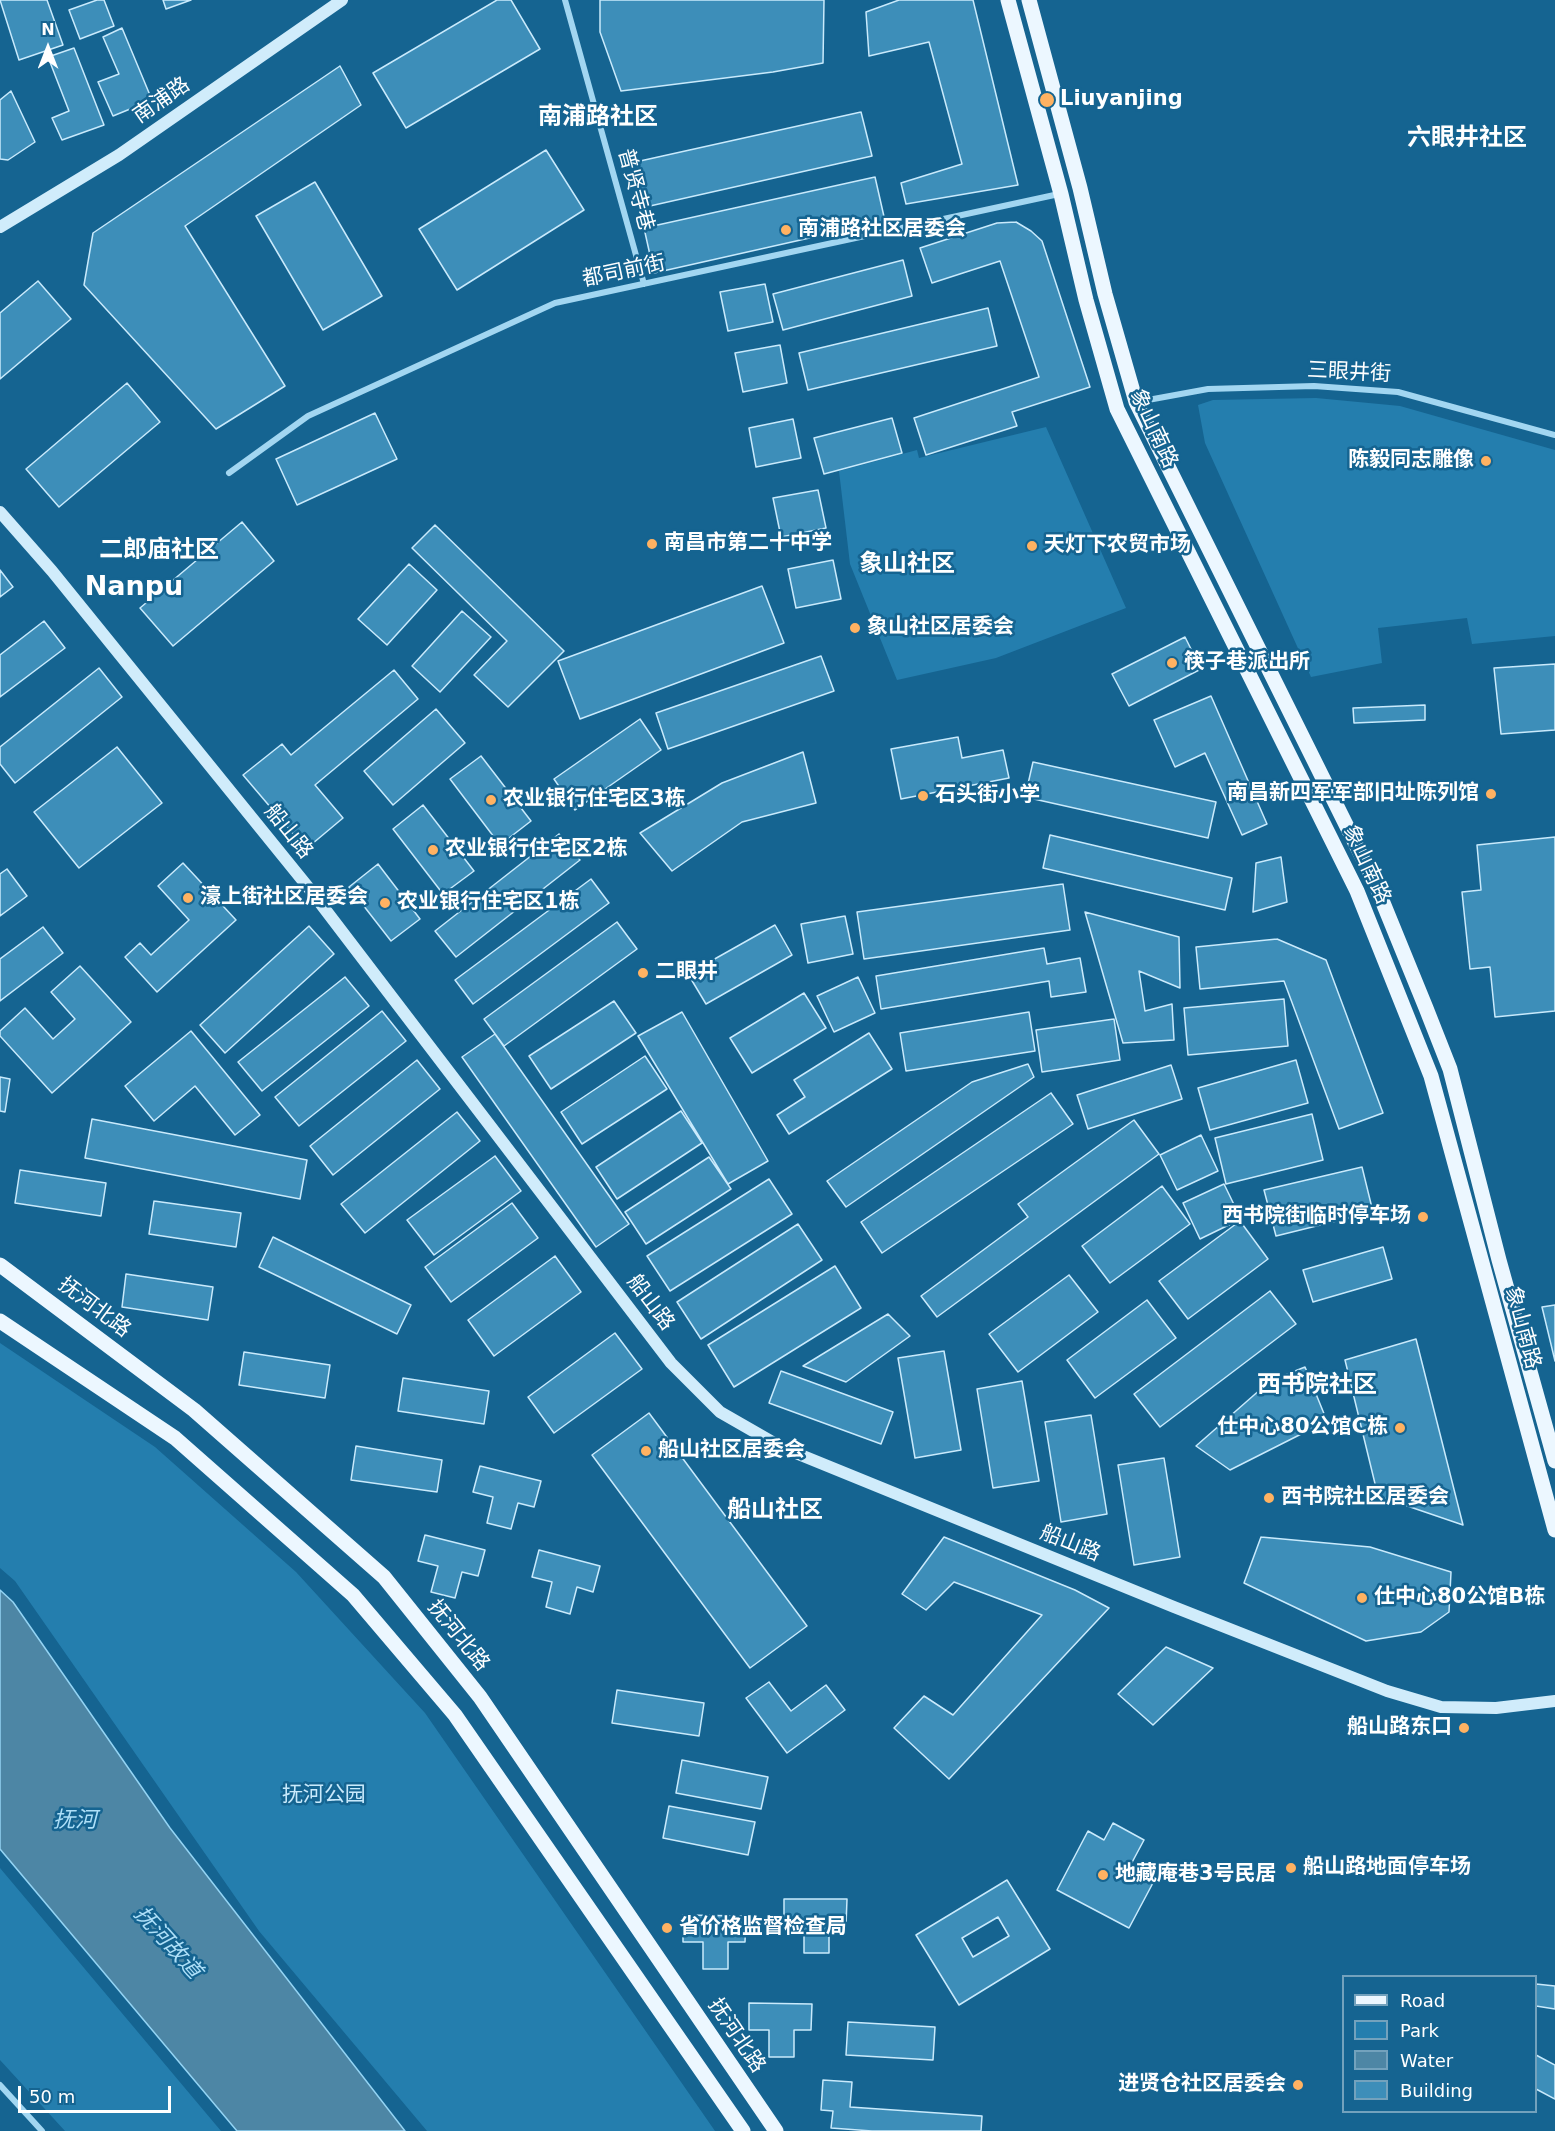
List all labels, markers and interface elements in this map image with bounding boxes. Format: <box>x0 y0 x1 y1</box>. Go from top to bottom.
north arrow <box>18 18 78 78</box>
text: N <box>41 20 55 39</box>
street label: 南浦路 <box>129 73 195 129</box>
place label: Liuyanjing <box>1060 87 1183 113</box>
marker: Liuyanjing <box>1038 91 1056 109</box>
district label: 南浦路社区 <box>538 104 658 132</box>
district label: 六眼井社区 <box>1407 125 1527 153</box>
street label: 普贤寺巷 <box>612 146 658 234</box>
place label: 南浦路社区居委会 <box>798 217 966 243</box>
marker: 南浦路社区居委会 <box>779 223 793 237</box>
street label: 都司前街 <box>580 251 668 293</box>
street label: 三眼井街 <box>1306 358 1392 388</box>
street label: 象山南路 <box>1124 386 1182 472</box>
place label: 陈毅同志雕像 <box>1348 448 1474 474</box>
marker: 陈毅同志雕像 <box>1479 454 1493 468</box>
place label: 南昌市第二十中学 <box>664 531 832 557</box>
place label: 天灯下农贸市场 <box>1044 533 1191 559</box>
district label: 二郎庙社区 <box>99 537 219 565</box>
marker: 南昌市第二十中学 <box>645 537 659 551</box>
marker: 天灯下农贸市场 <box>1025 539 1039 553</box>
district label: 象山社区 <box>859 551 955 579</box>
district label: Nanpu <box>85 572 183 604</box>
place label: 象山社区居委会 <box>867 615 1014 641</box>
marker: 象山社区居委会 <box>848 621 862 635</box>
place label: 筷子巷派出所 <box>1184 650 1310 676</box>
marker: 筷子巷派出所 <box>1165 656 1179 670</box>
place label: 南昌新四军军部旧址陈列馆 <box>1227 781 1479 807</box>
place label: 石头街小学 <box>935 783 1040 809</box>
place label: 农业银行住宅区3栋 <box>503 787 686 813</box>
marker: 南昌新四军军部旧址陈列馆 <box>1484 787 1498 801</box>
marker: 石头街小学 <box>916 789 930 803</box>
marker: 农业银行住宅区3栋 <box>484 793 498 807</box>
street label: 船山路 <box>258 800 318 864</box>
street label: 象山南路 <box>1337 822 1395 908</box>
place label: 农业银行住宅区2栋 <box>445 837 628 863</box>
marker: 农业银行住宅区2栋 <box>426 843 440 857</box>
place label: 濠上街社区居委会 <box>200 885 368 911</box>
place label: 农业银行住宅区1栋 <box>397 890 580 916</box>
marker: 濠上街社区居委会 <box>181 891 195 905</box>
marker: 农业银行住宅区1栋 <box>378 896 392 910</box>
place label: 二眼井 <box>655 960 718 986</box>
marker: 二眼井 <box>636 966 650 980</box>
place label: 西书院街临时停车场 <box>1222 1204 1411 1230</box>
marker: 西书院街临时停车场 <box>1416 1210 1430 1224</box>
street label: 船山路 <box>621 1270 679 1336</box>
street label: 抚河北路 <box>53 1273 135 1343</box>
street label: 象山南路 <box>1499 1284 1545 1372</box>
district label: 西书院社区 <box>1257 1372 1377 1400</box>
place label: 仕中心80公馆C栋 <box>1217 1415 1388 1441</box>
marker: 仕中心80公馆C栋 <box>1393 1421 1407 1435</box>
place label: 船山社区居委会 <box>658 1438 805 1464</box>
marker: 船山社区居委会 <box>639 1444 653 1458</box>
place label: 西书院社区居委会 <box>1281 1485 1449 1511</box>
marker: 西书院社区居委会 <box>1262 1491 1276 1505</box>
district label: 船山社区 <box>727 1497 823 1525</box>
street label: 船山路 <box>1036 1521 1104 1567</box>
place label: 仕中心80公馆B栋 <box>1374 1585 1545 1611</box>
marker: 仕中心80公馆B栋 <box>1355 1591 1369 1605</box>
street label: 抚河北路 <box>422 1595 494 1677</box>
place label: 船山路东口 <box>1347 1715 1452 1741</box>
marker: 船山路东口 <box>1457 1721 1471 1735</box>
park label: 抚河公园 <box>282 1783 366 1809</box>
water label: 抚河 <box>53 1808 97 1834</box>
place label: 船山路地面停车场 <box>1303 1855 1471 1881</box>
marker: 船山路地面停车场 <box>1284 1861 1298 1875</box>
place label: 地藏庵巷3号民居 <box>1115 1862 1277 1888</box>
marker: 地藏庵巷3号民居 <box>1096 1868 1110 1882</box>
water label: 抚河故道 <box>128 1901 206 1985</box>
place label: 省价格监督检查局 <box>679 1915 847 1941</box>
marker: 省价格监督检查局 <box>660 1921 674 1935</box>
legend <box>1342 1975 1537 2113</box>
text: Road <box>1400 1990 1445 2011</box>
street label: 抚河北路 <box>702 1994 770 2078</box>
text: Park <box>1400 2020 1439 2041</box>
text: Water <box>1400 2050 1453 2071</box>
place label: 进贤仓社区居委会 <box>1118 2072 1286 2098</box>
scale bar <box>21 2074 174 2112</box>
marker: 进贤仓社区居委会 <box>1291 2078 1305 2092</box>
text: Building <box>1400 2080 1473 2101</box>
text: 50 m <box>29 2086 75 2107</box>

